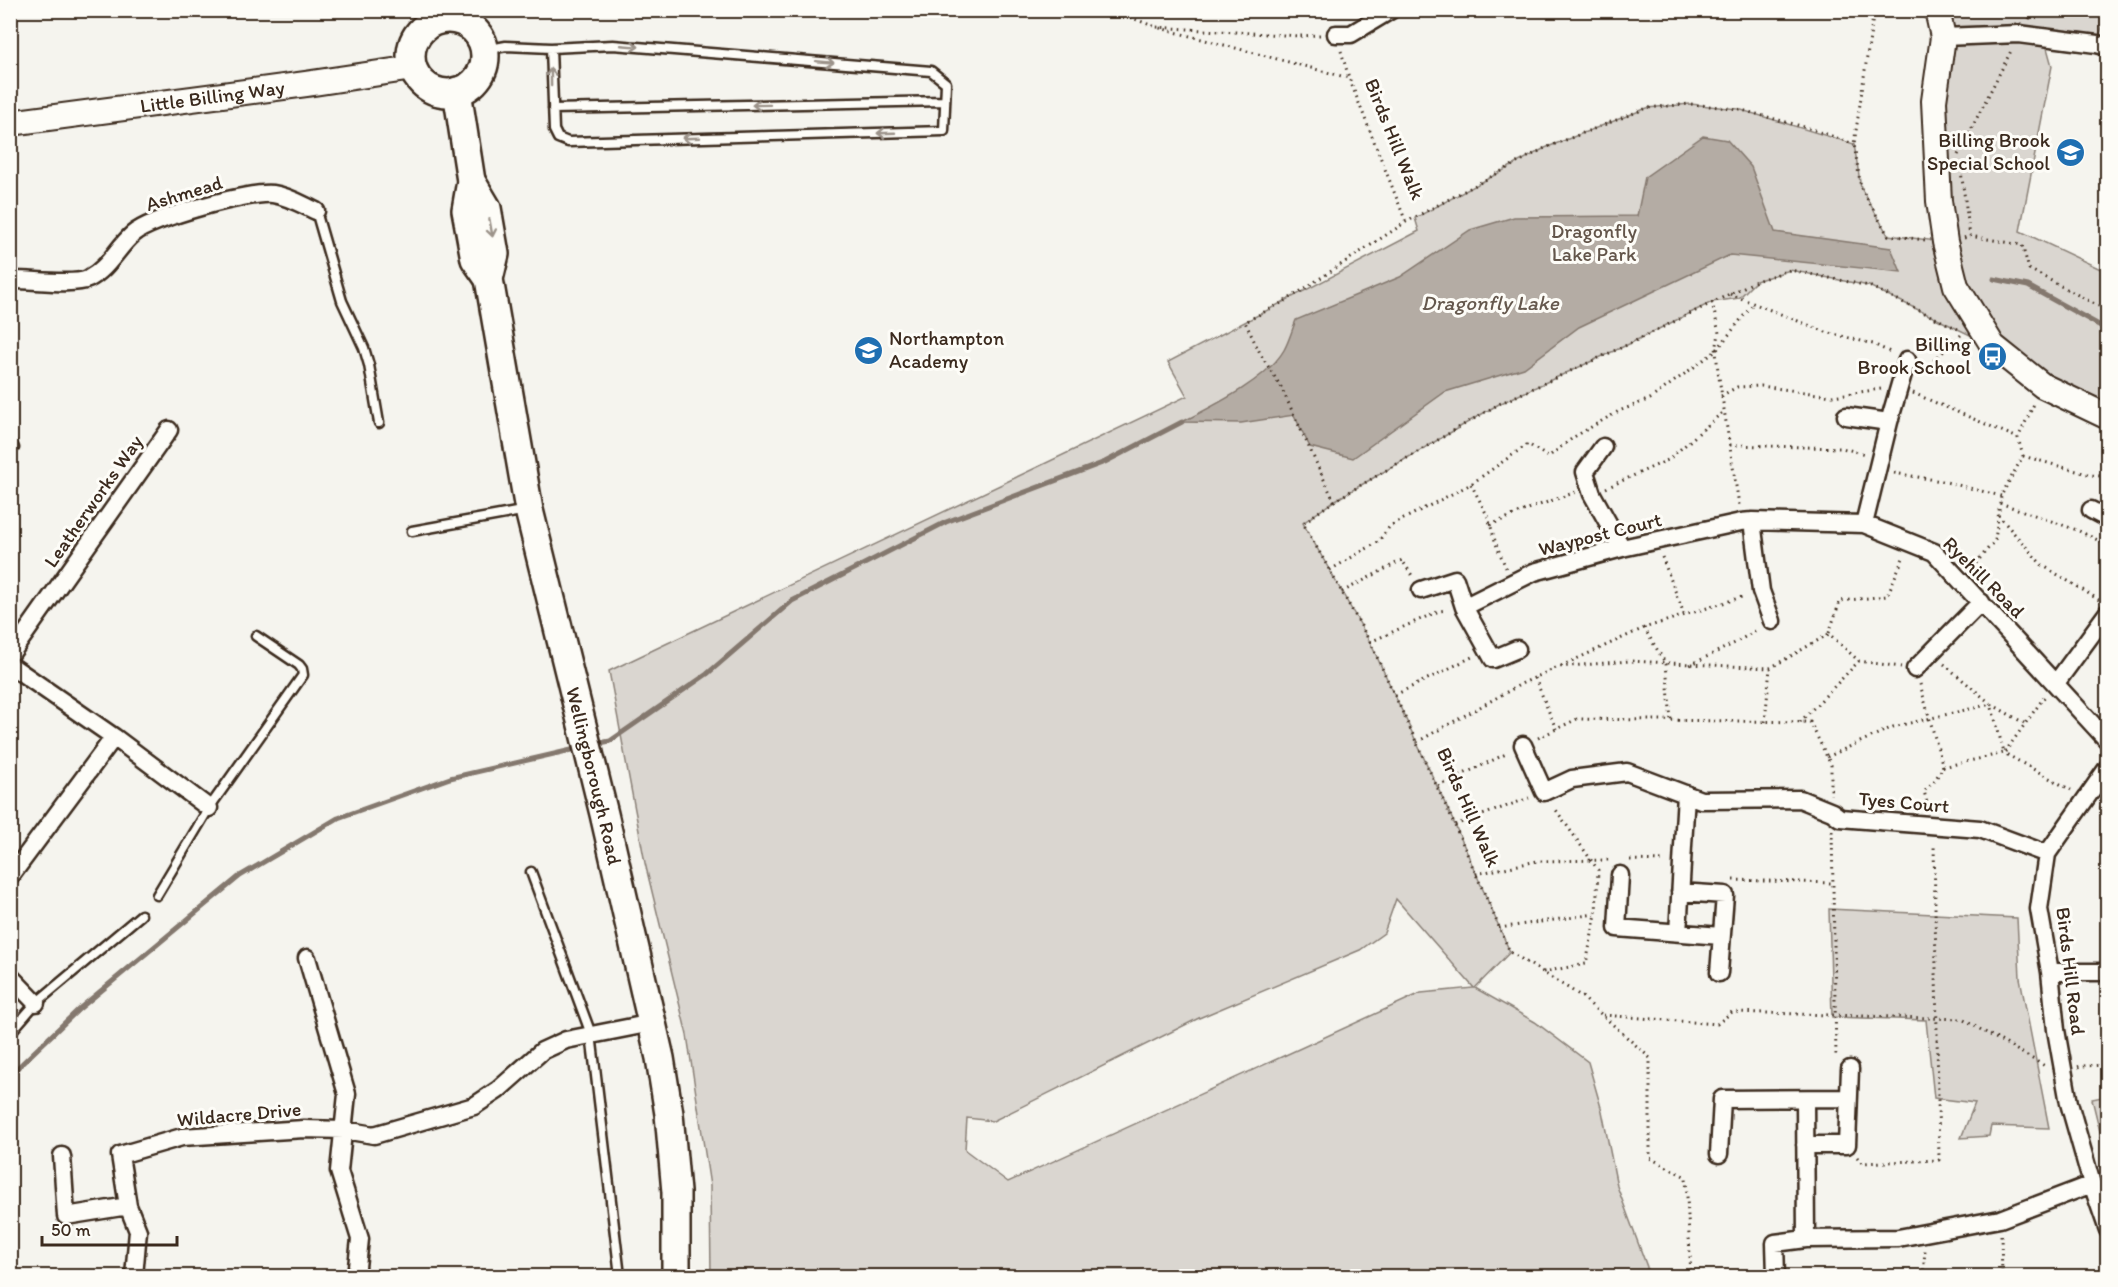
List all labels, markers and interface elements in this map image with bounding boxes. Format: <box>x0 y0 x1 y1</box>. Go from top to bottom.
one-way arrow <box>620 41 640 52</box>
one-way arrow <box>814 57 834 68</box>
one-way arrow <box>545 68 557 88</box>
street label: Little Billing Way <box>138 75 287 118</box>
street label: Birds Hill Walk <box>1360 75 1430 204</box>
one-way arrow <box>751 99 771 111</box>
one-way arrow <box>876 127 896 138</box>
place label: Billing Brook Special School <box>1927 128 2051 175</box>
one-way arrow <box>681 133 701 144</box>
school or university icon: Billing Brook Special School <box>2055 136 2087 168</box>
street label: Ashmead <box>143 170 225 216</box>
one-way arrow <box>485 218 496 238</box>
park label: Dragonfly Lake Park <box>1551 219 1638 266</box>
water label: Dragonfly Lake <box>1421 290 1560 315</box>
place label: Northampton Academy <box>889 326 1004 373</box>
place label: Billing Brook School <box>1858 332 1972 379</box>
school or university icon: Northampton Academy <box>852 334 884 366</box>
bus stop icon: Billing Brook School <box>1976 340 2008 372</box>
street label: Leatherworks Way <box>38 430 148 572</box>
street label: Waypost Court <box>1536 507 1664 561</box>
street label: Ryehill Road <box>1938 531 2030 623</box>
street label: Wellingborough Road <box>561 684 627 867</box>
street label: Birds Hill Walk <box>1432 743 1506 871</box>
street label: Tyes Court <box>1858 786 1950 818</box>
street label: Birds Hill Road <box>2051 906 2091 1036</box>
street label: Wildacre Drive <box>176 1097 302 1131</box>
scale bar <box>42 1209 177 1247</box>
text: 50 m <box>51 1219 91 1241</box>

